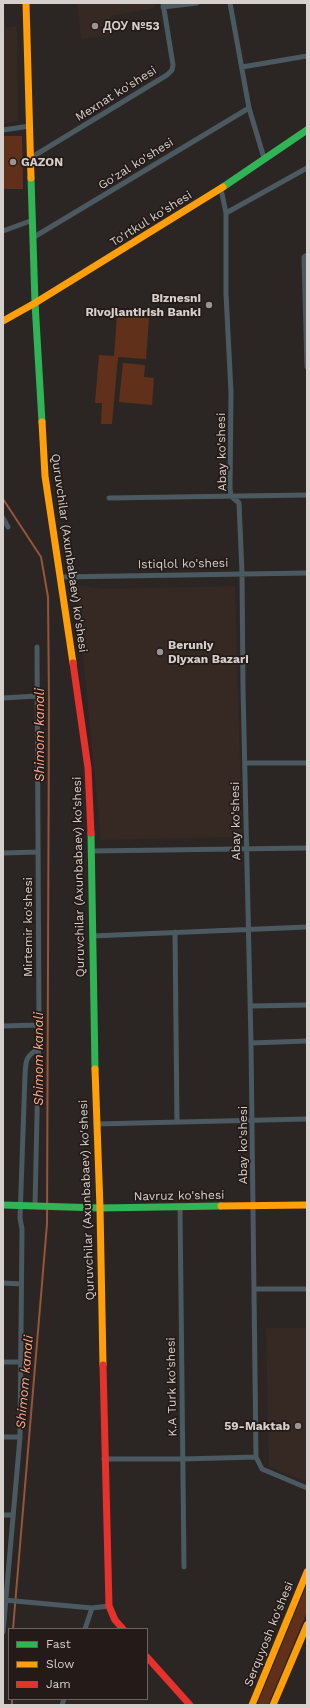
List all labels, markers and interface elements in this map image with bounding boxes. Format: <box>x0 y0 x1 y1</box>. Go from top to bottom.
place label: ДОУ №53 <box>103 19 160 33</box>
marker: ДОУ №53 <box>90 21 100 31</box>
street label: Mexnat ko'shesi <box>73 63 159 125</box>
street label: Go'zal ko'shesi <box>96 135 176 193</box>
place label: GAZON <box>21 155 63 169</box>
marker: GAZON <box>8 157 18 167</box>
street label: To'rtkul ko'shesi <box>107 188 195 250</box>
place label: Biznesni Rivojlantirish Banki <box>85 291 201 319</box>
marker: Biznesni Rivojlantirish Banki <box>204 300 214 310</box>
street label: Abay ko'shesi <box>214 413 230 491</box>
street label: Quruvchilar (Axunbabaev) ko'shesi <box>48 453 90 653</box>
street label: Istiqlol ko'shesi <box>138 556 228 572</box>
place label: Beruniy Diyxan Bazari <box>168 638 249 666</box>
marker: Beruniy Diyxan Bazari <box>155 647 165 657</box>
water label: Shimom kanali <box>32 688 48 782</box>
street label: Quruvchilar (Axunbabaev) ko'shesi <box>70 777 88 977</box>
street label: Abay ko'shesi <box>228 782 244 860</box>
street label: Mirtemir ko'shesi <box>21 877 35 977</box>
water label: Shimom kanali <box>31 1012 47 1106</box>
street label: Quruvchilar (Axunbabaev) ko'shesi <box>76 1099 98 1301</box>
street label: Abay ko'shesi <box>236 1106 250 1184</box>
street label: Navruz ko'shesi <box>133 1188 225 1204</box>
water label: Shimom kanali <box>13 1335 37 1429</box>
street label: K.A Turk ko'shesi <box>164 1337 180 1437</box>
place label: 59-Maktab <box>224 1419 290 1433</box>
marker: 59-Maktab <box>293 1421 303 1431</box>
street label: Serquyosh ko'shesi <box>241 1579 297 1689</box>
legend <box>8 1628 148 1700</box>
text: Fast <box>46 1637 71 1651</box>
text: Slow <box>46 1657 74 1671</box>
text: Jam <box>46 1677 71 1691</box>

